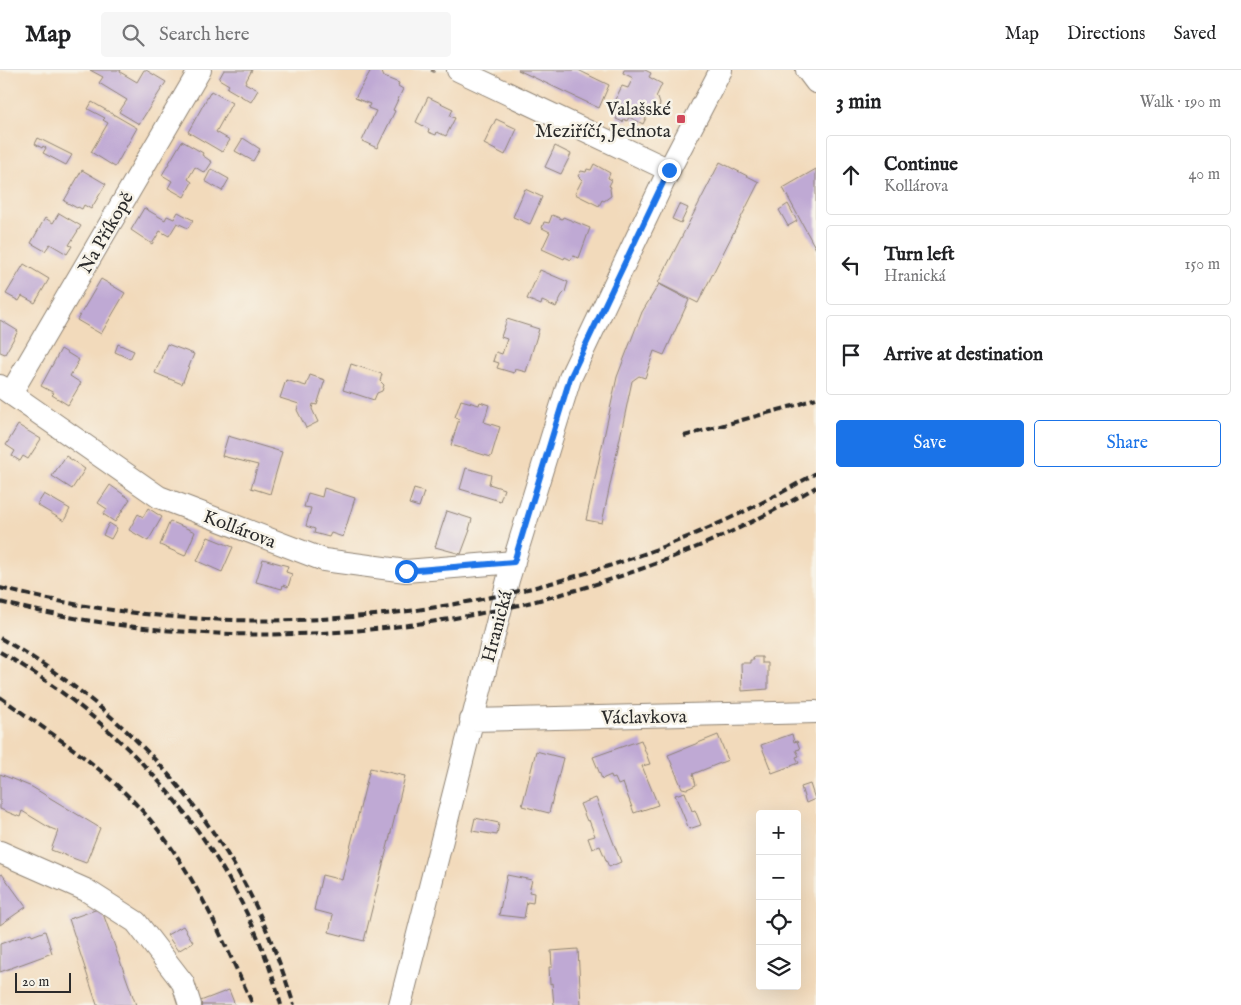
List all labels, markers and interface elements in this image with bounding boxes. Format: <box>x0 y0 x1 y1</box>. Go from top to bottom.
search box <box>101 12 451 57</box>
text: Map <box>25 19 71 50</box>
icon: search <box>119 21 147 49</box>
text: Search here <box>159 23 250 47</box>
text: Map <box>1005 23 1039 46</box>
text: Directions <box>1067 23 1145 46</box>
text: Saved <box>1173 23 1216 46</box>
text: 3 min <box>836 89 881 116</box>
text: Walk · 190 m <box>1140 93 1221 113</box>
place label: Valašské Meziříčí, Jednota <box>535 98 672 144</box>
marker: Valašské Meziříčí, Jednota <box>675 113 687 125</box>
text: Continue <box>884 153 958 177</box>
route end <box>658 159 681 182</box>
icon: ahead <box>837 161 865 189</box>
text: 40 m <box>1188 165 1220 185</box>
text: Kollárova <box>884 177 948 197</box>
street label: Na Příkopě <box>74 188 140 278</box>
text: Turn left <box>884 243 955 267</box>
icon: left <box>837 251 865 279</box>
text: 150 m <box>1185 255 1220 275</box>
text: Hranická <box>884 267 946 287</box>
icon: arrive <box>837 341 865 369</box>
text: Arrive at destination <box>884 343 1043 367</box>
button: Save <box>836 420 1024 467</box>
button: Share <box>1034 420 1221 467</box>
street label: Kollárova <box>199 505 280 555</box>
route start <box>395 560 418 583</box>
street label: Hranická <box>477 587 519 665</box>
street label: Václavkova <box>600 705 688 731</box>
map controls <box>756 810 801 990</box>
button: + <box>756 810 801 855</box>
button: − <box>756 855 801 900</box>
button: locate <box>756 900 801 945</box>
button: layers <box>756 945 801 990</box>
scale bar <box>15 970 71 993</box>
text: 20 m <box>22 973 49 991</box>

